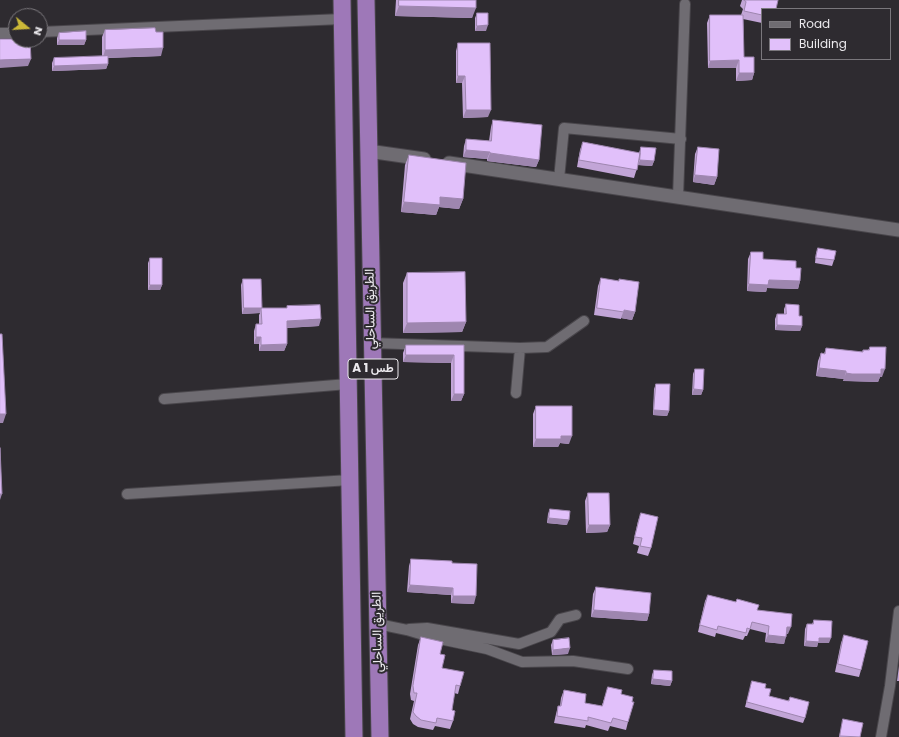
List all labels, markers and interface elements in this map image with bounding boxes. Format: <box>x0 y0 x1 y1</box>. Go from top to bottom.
north arrow <box>8 8 48 48</box>
legend <box>761 8 891 60</box>
text: Road <box>799 15 830 32</box>
text: N <box>30 25 47 38</box>
text: Building <box>799 35 847 52</box>
street label: الطريق الساحلي <box>362 269 380 349</box>
road number: A 1 طس <box>348 359 398 379</box>
street label: الطريق الساحلي <box>369 592 387 672</box>

